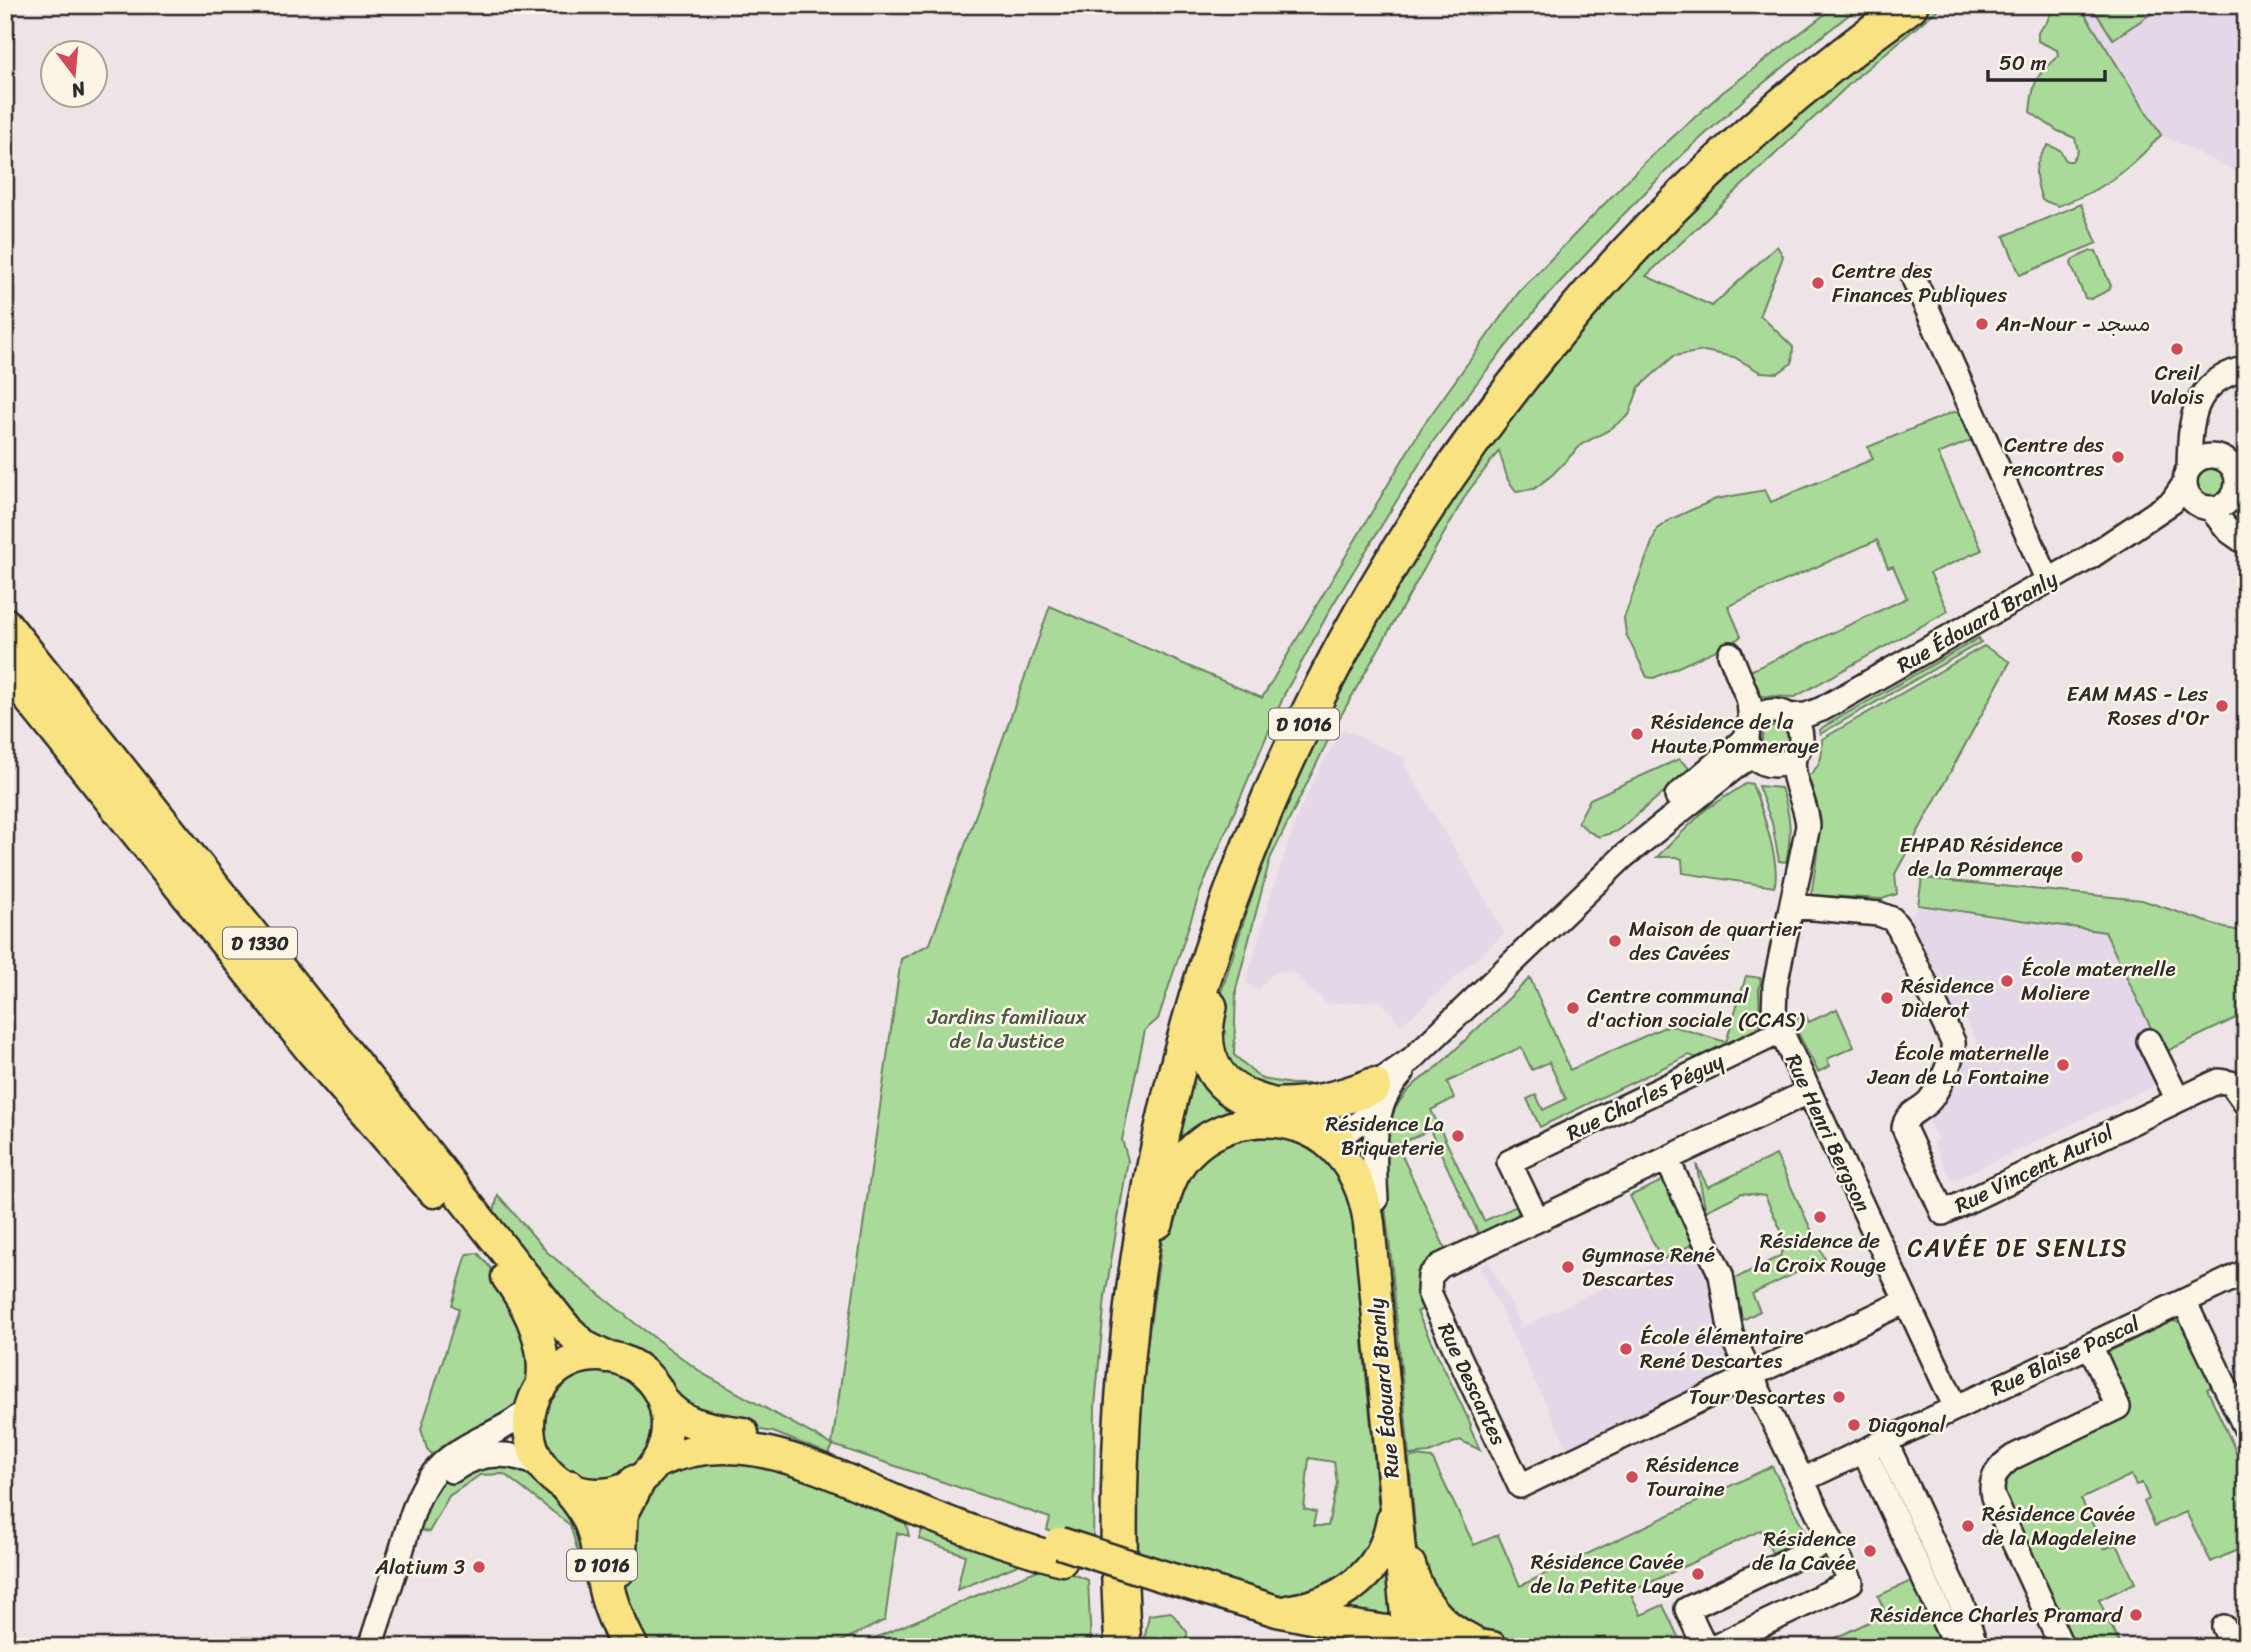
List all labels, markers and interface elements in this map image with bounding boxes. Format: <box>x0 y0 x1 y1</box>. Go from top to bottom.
north arrow <box>38 38 108 108</box>
scale bar <box>1988 38 2106 82</box>
text: 50 m <box>1999 44 2047 82</box>
text: N <box>67 72 90 108</box>
place label: Centre des Finances Publiques <box>1832 252 2007 314</box>
marker: Centre des Finances Publiques <box>1810 275 1826 291</box>
place label: An-Nour - مسجد <box>1995 305 2151 343</box>
marker: An-Nour - مسجد <box>1974 316 1990 332</box>
marker: Creil Valois <box>2169 341 2185 357</box>
place label: Creil Valois <box>2150 354 2204 416</box>
place label: Centre des rencontres <box>2003 426 2104 488</box>
marker: Centre des rencontres <box>2110 449 2126 465</box>
street label: Rue Édouard Branly <box>1889 560 2065 684</box>
place label: EAM MAS - Les Roses d'Or <box>2066 675 2209 737</box>
marker: EAM MAS - Les Roses d'Or <box>2214 698 2230 714</box>
place label: Résidence de la Haute Pommeraye <box>1651 703 1820 765</box>
road number: D 1016 <box>1269 708 1339 740</box>
marker: Résidence de la Haute Pommeraye <box>1629 726 1645 742</box>
place label: EHPAD Résidence de la Pommeraye <box>1900 826 2063 888</box>
marker: EHPAD Résidence de la Pommeraye <box>2069 849 2085 865</box>
place label: Maison de quartier des Cavées <box>1629 910 1802 972</box>
road number: D 1330 <box>223 928 297 959</box>
marker: Maison de quartier des Cavées <box>1607 933 1623 949</box>
place label: École maternelle Moliere <box>2021 950 2176 1012</box>
place label: Résidence Diderot <box>1901 967 1994 1029</box>
marker: École maternelle Moliere <box>1999 973 2015 989</box>
place label: Centre communal d'action sociale (CCAS) <box>1587 977 1805 1039</box>
marker: Résidence Diderot <box>1879 990 1895 1006</box>
park label: Jardins familiaux de la Justice <box>927 998 1086 1060</box>
marker: Centre communal d'action sociale (CCAS) <box>1565 1000 1581 1016</box>
place label: École maternelle Jean de La Fontaine <box>1867 1034 2049 1096</box>
street label: Rue Charles Péguy <box>1560 1042 1731 1152</box>
street label: Rue Henri Bergson <box>1775 1047 1881 1219</box>
marker: École maternelle Jean de La Fontaine <box>2055 1057 2071 1073</box>
place label: Résidence La Briqueterie <box>1325 1105 1444 1167</box>
street label: Rue Vincent Auriol <box>1948 1114 2121 1224</box>
marker: Résidence La Briqueterie <box>1450 1128 1466 1144</box>
marker: Résidence de la Croix Rouge <box>1812 1209 1828 1225</box>
place label: Résidence de la Croix Rouge <box>1754 1222 1886 1284</box>
district label: CAVÉE DE SENLIS <box>1908 1227 2128 1269</box>
place label: Gymnase René Descartes <box>1582 1236 1715 1298</box>
marker: Gymnase René Descartes <box>1560 1259 1576 1275</box>
street label: Rue Édouard Branly <box>1357 1296 1411 1480</box>
street label: Rue Blaise Pascal <box>1984 1304 2147 1407</box>
street label: Rue Descartes <box>1427 1316 1517 1452</box>
place label: École élémentaire René Descartes <box>1640 1318 1804 1380</box>
marker: École élémentaire René Descartes <box>1618 1341 1634 1357</box>
place label: Tour Descartes <box>1689 1378 1825 1416</box>
marker: Tour Descartes <box>1831 1389 1847 1405</box>
place label: Diagonal <box>1868 1406 1947 1444</box>
marker: Diagonal <box>1846 1417 1862 1433</box>
place label: Résidence Touraine <box>1646 1446 1739 1508</box>
marker: Résidence Touraine <box>1624 1469 1640 1485</box>
place label: Résidence Cavée de la Magdeleine <box>1982 1495 2136 1557</box>
marker: Résidence Cavée de la Magdeleine <box>1960 1518 1976 1534</box>
place label: Résidence de la Cavée <box>1752 1520 1856 1582</box>
place label: Résidence Cavée de la Petite Laye <box>1530 1543 1684 1605</box>
marker: Résidence de la Cavée <box>1862 1543 1878 1559</box>
place label: Alatium 3 <box>374 1548 465 1586</box>
road number: D 1016 <box>567 1550 637 1581</box>
marker: Alatium 3 <box>471 1559 487 1575</box>
marker: Résidence Cavée de la Petite Laye <box>1690 1566 1706 1582</box>
place label: Résidence Charles Pramard <box>1870 1596 2124 1634</box>
marker: Résidence Charles Pramard <box>2128 1607 2144 1623</box>

